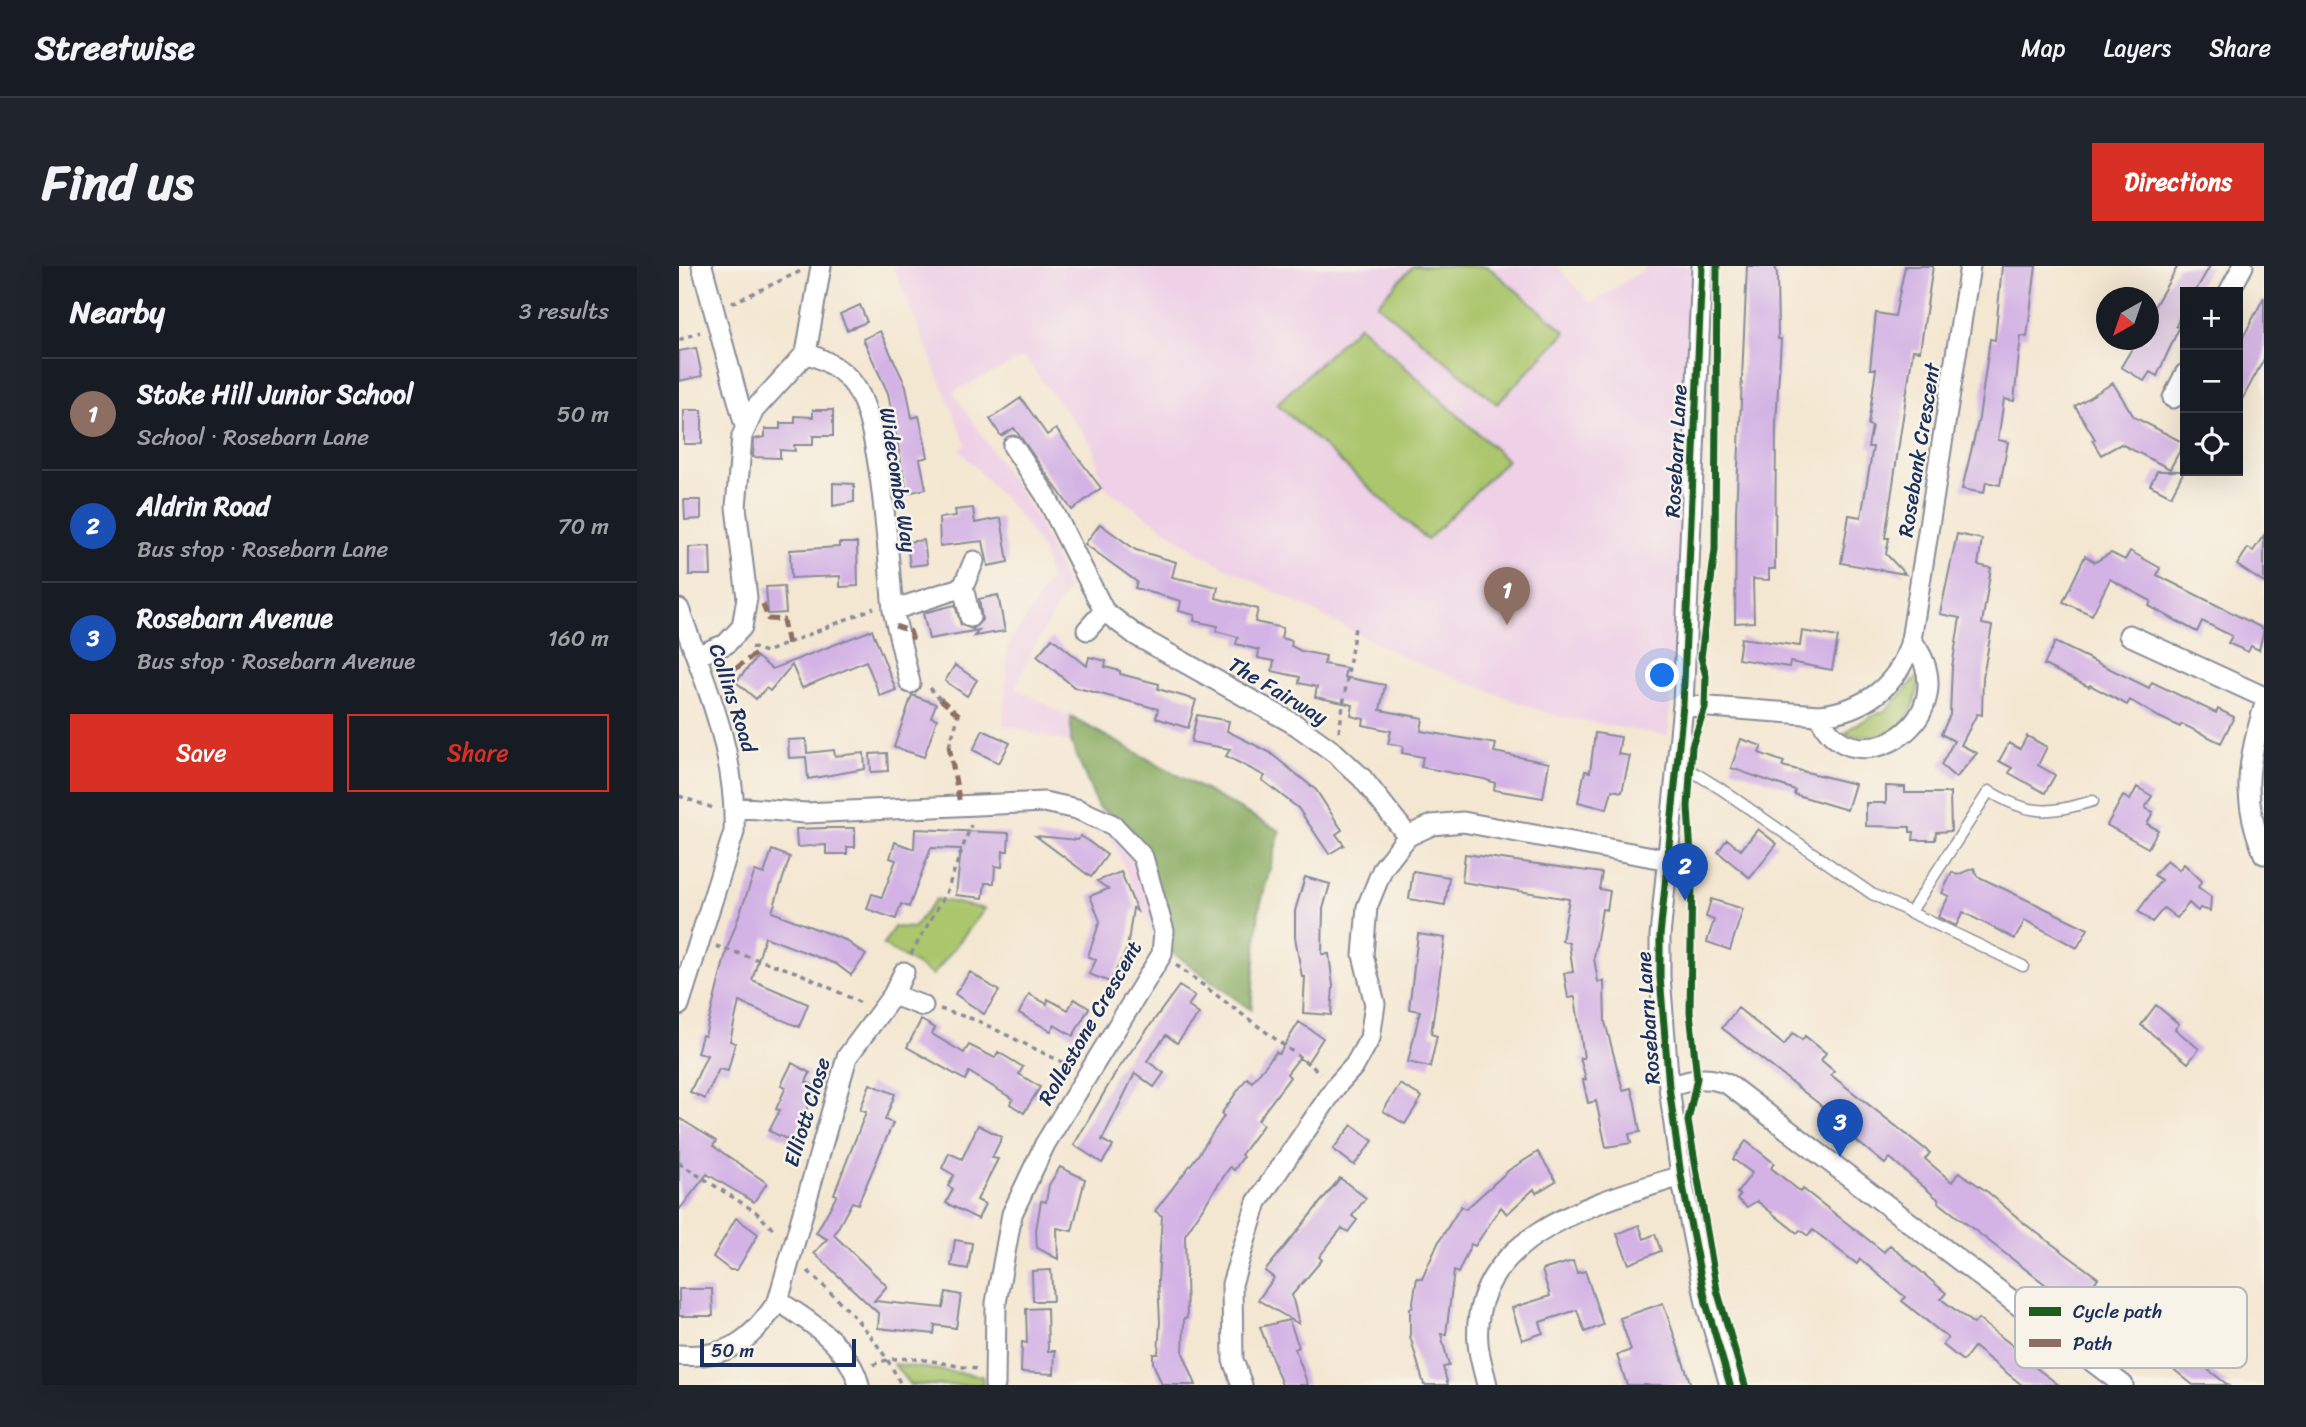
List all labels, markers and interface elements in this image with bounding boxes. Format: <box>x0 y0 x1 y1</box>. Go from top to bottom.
text: Streetwise <box>35 19 195 77</box>
text: Map <box>2021 27 2066 69</box>
text: Layers <box>2104 27 2171 69</box>
text: Share <box>2209 27 2271 69</box>
text: Find us <box>42 139 194 226</box>
button: Directions <box>2092 143 2264 221</box>
text: Nearby <box>70 285 165 339</box>
north arrow <box>2096 287 2159 350</box>
map controls <box>2180 287 2243 476</box>
button: + <box>2180 287 2243 350</box>
text: 3 results <box>519 291 609 332</box>
button: − <box>2180 350 2243 413</box>
street label: Rosebank Crescent <box>1886 359 1952 540</box>
text: Stoke Hill Junior School <box>137 371 413 417</box>
street label: Rosebarn Lane <box>1654 383 1698 519</box>
text: 1 <box>88 394 98 435</box>
text: 50 m <box>557 394 609 435</box>
street label: Widecombe Way <box>868 405 928 555</box>
button: locate <box>2180 413 2243 476</box>
text: School · Rosebarn Lane <box>137 417 369 458</box>
text: Aldrin Road <box>137 483 270 529</box>
text: 2 <box>86 506 100 547</box>
text: 70 m <box>558 506 609 547</box>
text: Bus stop · Rosebarn Lane <box>137 529 388 570</box>
pin: 1 <box>1484 567 1530 625</box>
text: Rosebarn Avenue <box>137 595 333 641</box>
text: 3 <box>87 618 99 659</box>
text: 160 m <box>548 618 609 659</box>
street label: Collins Road <box>697 638 769 759</box>
text: Bus stop · Rosebarn Avenue <box>137 641 415 682</box>
street label: The Fairway <box>1221 646 1336 736</box>
your location <box>1645 658 1679 692</box>
button: Save <box>70 714 333 792</box>
button: Share <box>347 714 609 792</box>
pin: 2 <box>1662 843 1708 901</box>
street label: Rollestone Crescent <box>1027 933 1153 1113</box>
street label: Rosebarn Lane <box>1624 950 1672 1086</box>
street label: Elliott Close <box>772 1052 842 1172</box>
pin: 3 <box>1817 1099 1863 1157</box>
legend <box>2015 1287 2247 1368</box>
text: Cycle path <box>2073 1295 2162 1328</box>
text: Path <box>2073 1327 2112 1360</box>
text: 50 m <box>711 1334 754 1367</box>
scale bar <box>700 1336 856 1368</box>

